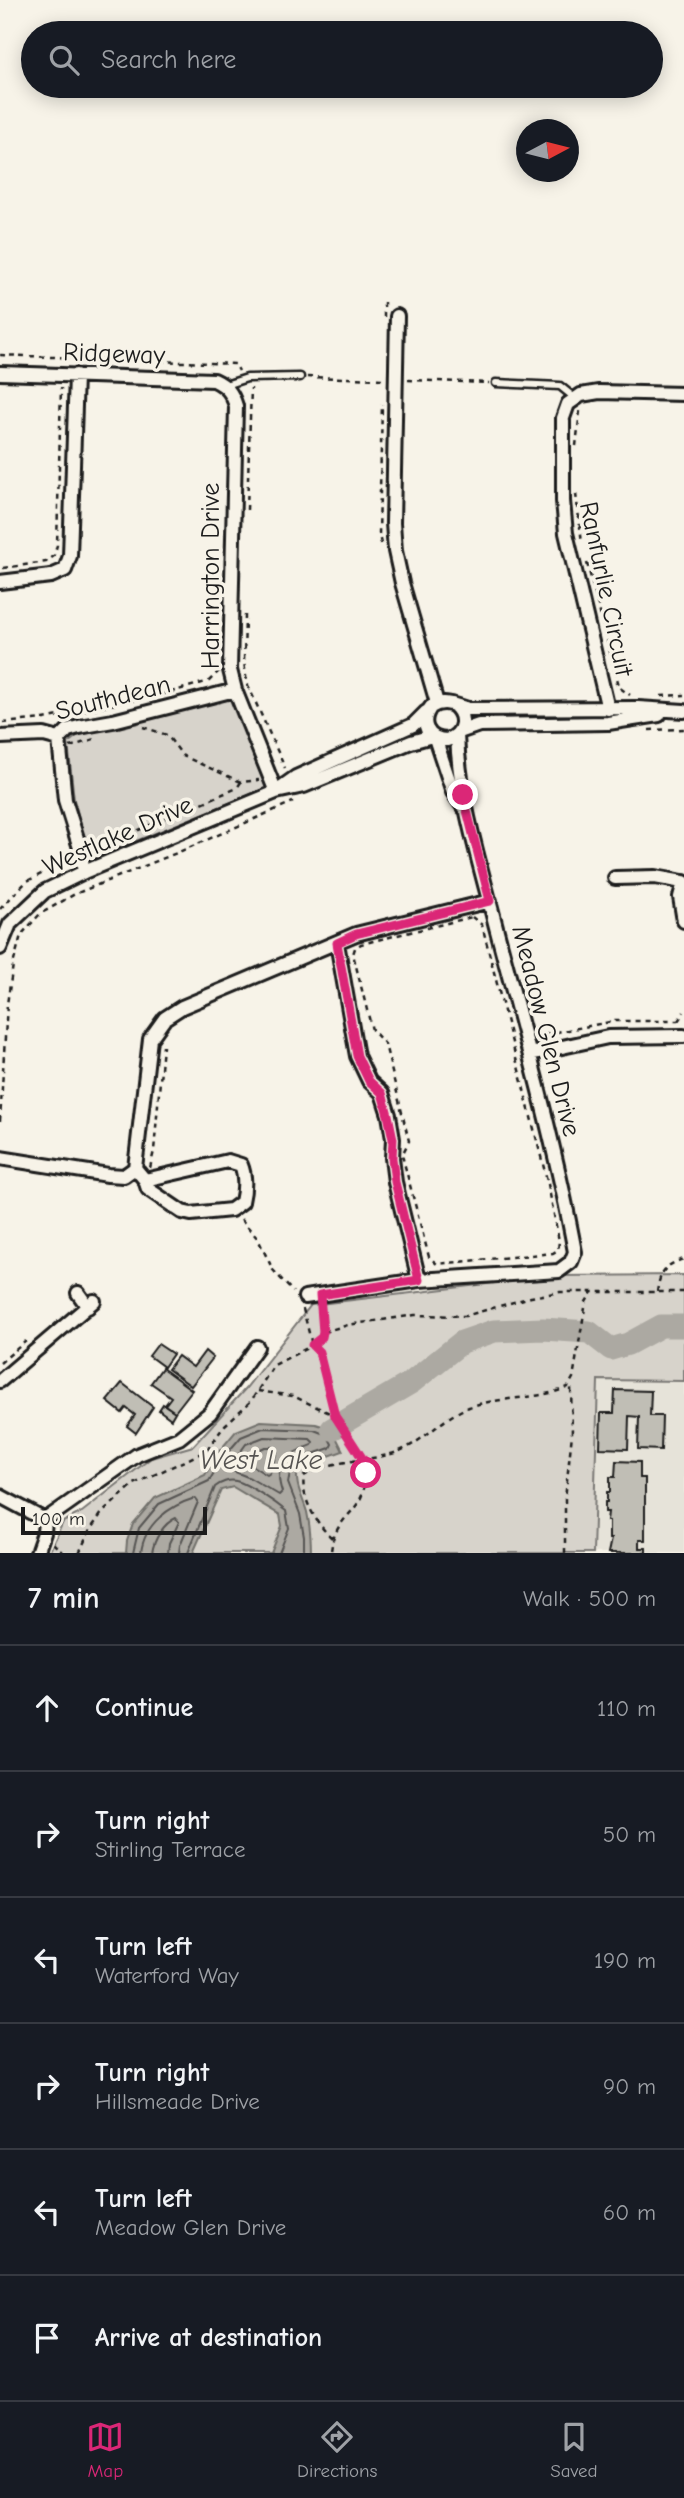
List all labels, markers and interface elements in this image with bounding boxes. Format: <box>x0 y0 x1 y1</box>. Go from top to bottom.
search box <box>21 21 663 98</box>
icon: search <box>45 41 83 79</box>
text: Search here <box>101 45 236 75</box>
north arrow <box>516 119 579 182</box>
street label: Ridgeway <box>62 337 166 371</box>
street label: Harrington Drive <box>196 483 226 669</box>
street label: Ranfurlie Circuit <box>573 499 639 681</box>
street label: Southdean <box>52 669 174 727</box>
route end <box>447 779 478 810</box>
street label: Westlake Drive <box>38 790 198 882</box>
street label: Meadow Glen Drive <box>505 923 587 1139</box>
water label: West Lake <box>200 1444 322 1476</box>
route start <box>350 1457 381 1488</box>
scale bar <box>21 1504 206 1536</box>
text: 100 m <box>32 1508 85 1530</box>
text: 7 min <box>28 1581 100 1616</box>
text: Walk · 500 m <box>523 1585 656 1612</box>
icon: ahead <box>28 1689 66 1727</box>
text: Continue <box>95 1693 193 1723</box>
text: 110 m <box>597 1695 656 1722</box>
text: Turn right <box>95 1806 209 1836</box>
icon: right <box>28 1815 66 1853</box>
text: 50 m <box>603 1821 656 1848</box>
text: Stirling Terrace <box>95 1836 245 1863</box>
text: Turn left <box>95 1932 192 1962</box>
icon: left <box>28 1941 66 1979</box>
text: 190 m <box>594 1947 656 1974</box>
text: Waterford Way <box>95 1962 239 1989</box>
text: Turn right <box>95 2058 209 2088</box>
icon: right <box>28 2067 66 2105</box>
text: 90 m <box>603 2073 656 2100</box>
text: Hillsmeade Drive <box>95 2088 260 2115</box>
text: Turn left <box>95 2184 192 2214</box>
icon: left <box>28 2193 66 2231</box>
text: 60 m <box>603 2199 656 2226</box>
text: Meadow Glen Drive <box>95 2214 286 2241</box>
icon: arrive <box>28 2319 66 2357</box>
text: Arrive at destination <box>95 2323 322 2353</box>
tab: Map <box>86 2418 124 2482</box>
tab: Directions <box>297 2418 377 2482</box>
tab: Saved <box>550 2418 598 2482</box>

